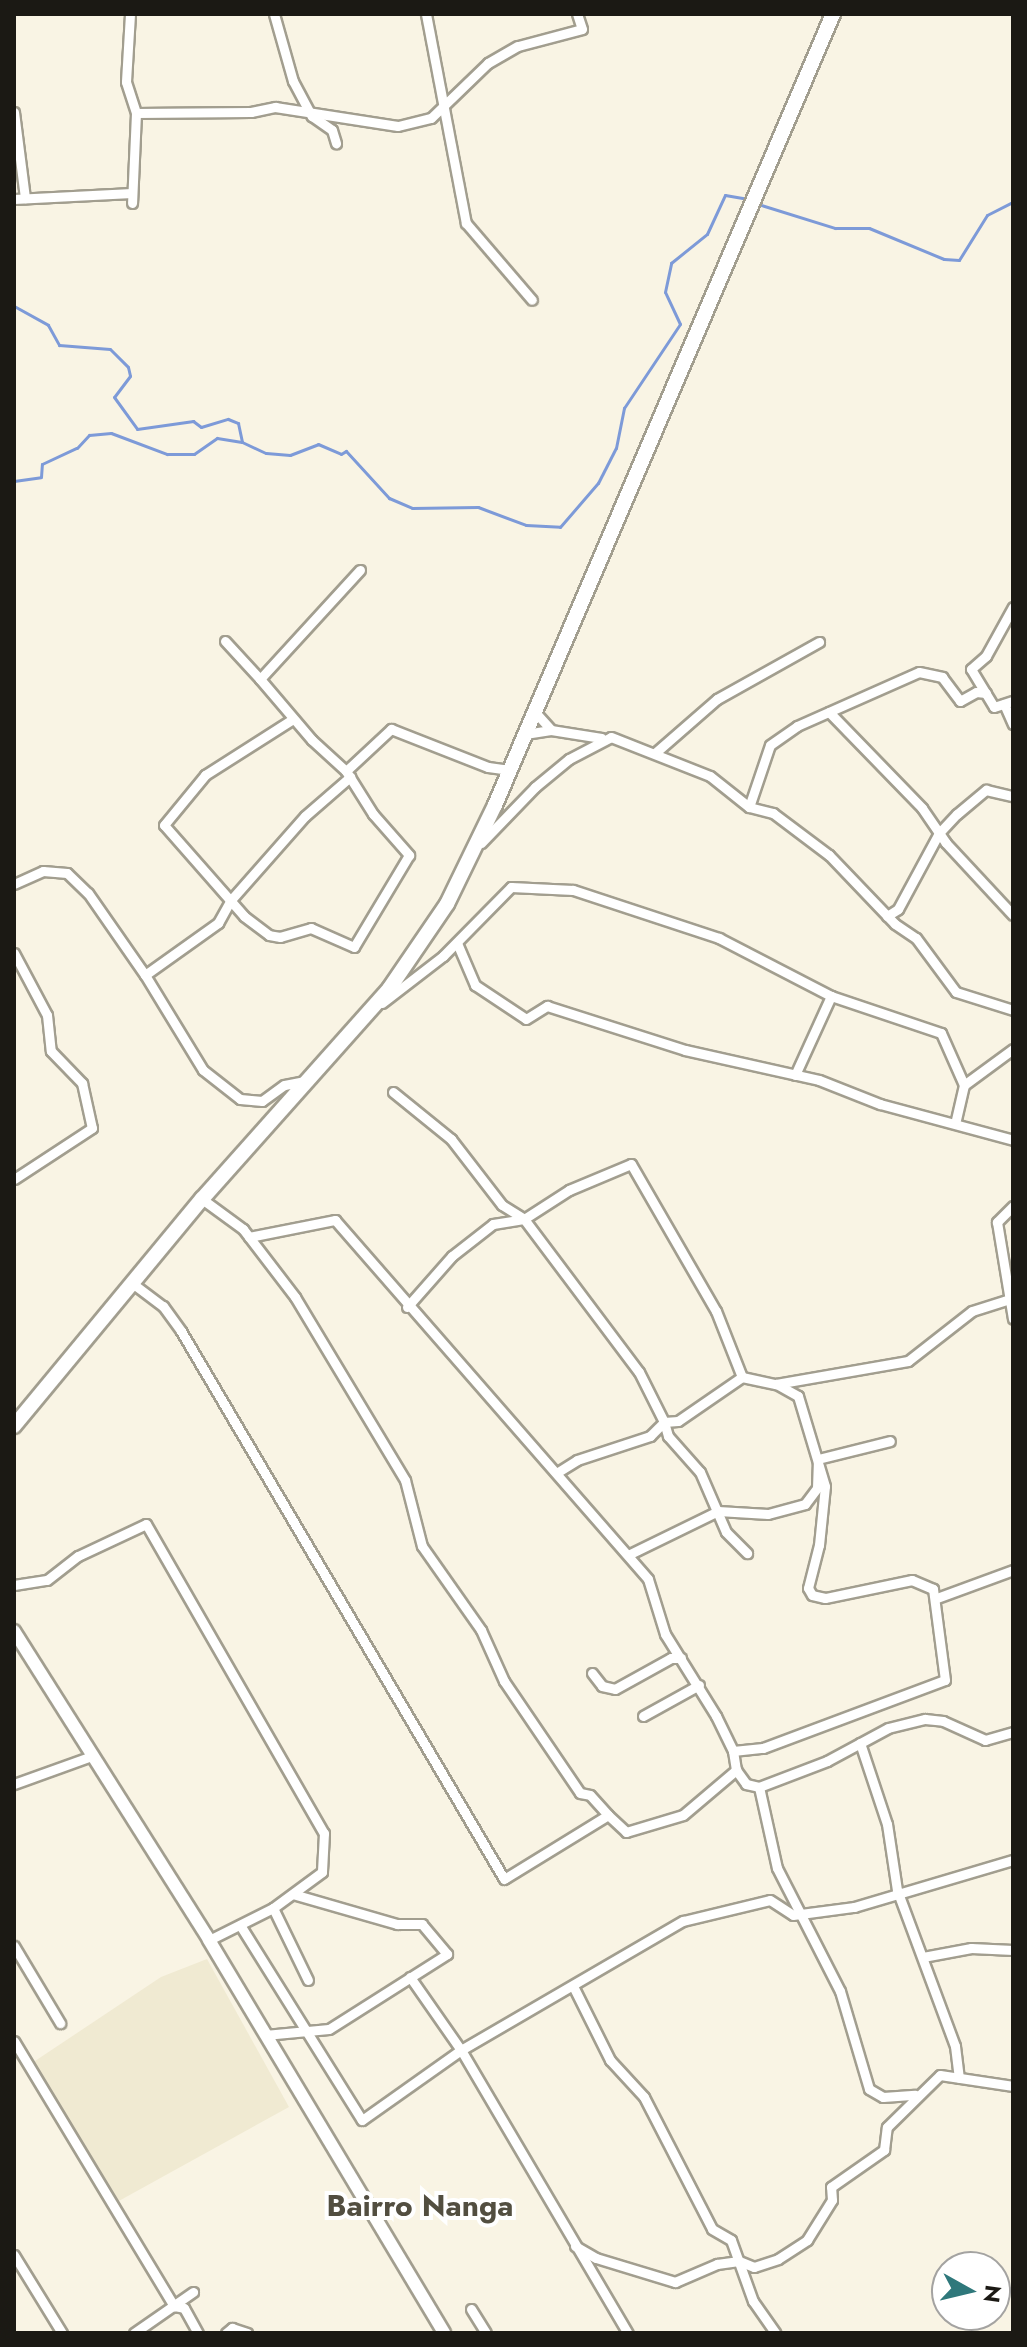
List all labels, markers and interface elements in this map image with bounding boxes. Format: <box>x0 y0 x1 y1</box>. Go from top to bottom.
district label: Bairro Nanga <box>327 2188 513 2224</box>
north arrow <box>931 2251 1011 2331</box>
text: N <box>976 2283 1010 2305</box>

